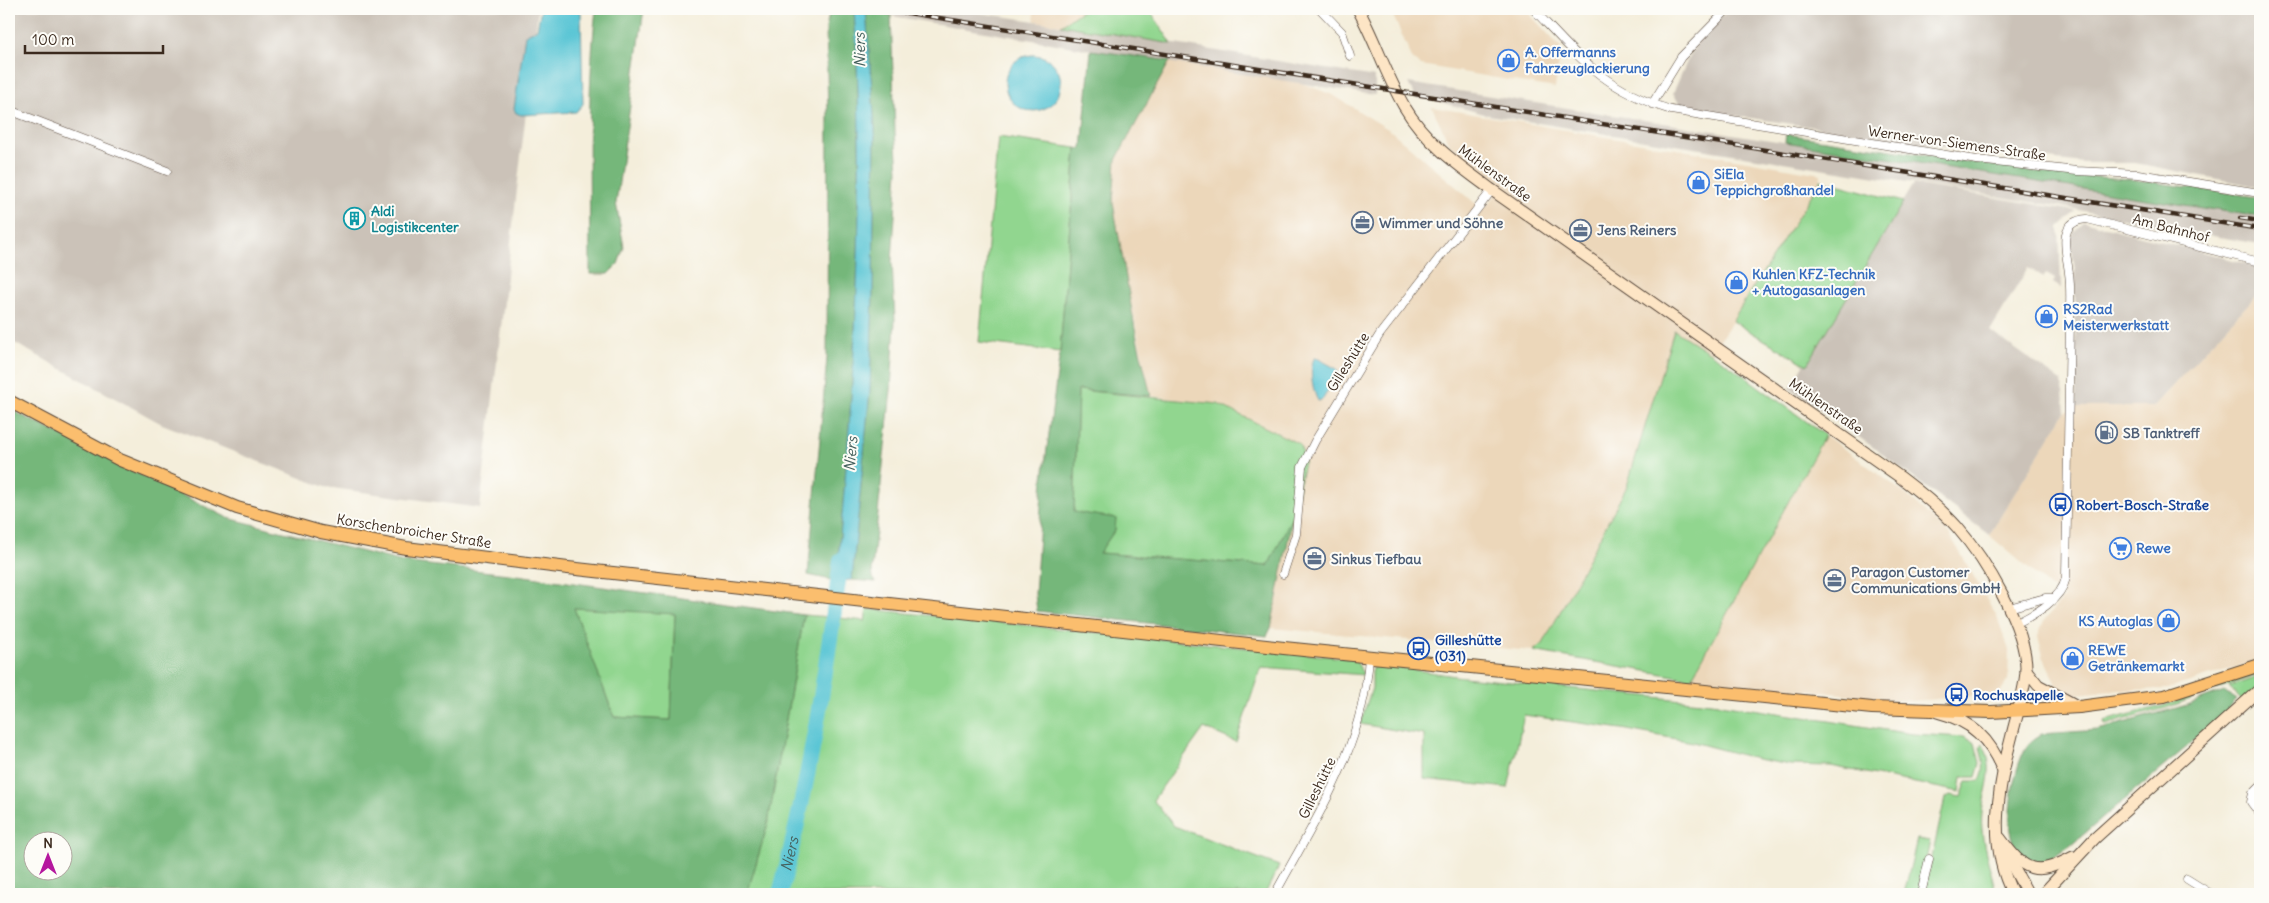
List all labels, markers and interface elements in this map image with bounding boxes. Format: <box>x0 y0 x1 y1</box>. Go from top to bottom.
scale bar <box>25 22 162 54</box>
text: 100 m <box>32 30 74 49</box>
water label: Niers <box>850 31 869 68</box>
place label: A. Offermanns Fahrzeuglackierung <box>1525 43 1650 77</box>
shop icon: A. Offermanns Fahrzeuglackierung <box>1497 48 1521 72</box>
street label: Werner-von-Siemens-Straße <box>1867 122 2047 164</box>
street label: Mühlenstraße <box>1455 140 1535 206</box>
place label: SiEla Teppichgroßhandel <box>1714 165 1834 199</box>
shop icon: SiEla Teppichgroßhandel <box>1686 170 1710 194</box>
place label: Aldi Logistikcenter <box>371 202 459 236</box>
building icon: Aldi Logistikcenter <box>343 207 367 231</box>
street label: Am Bahnhof <box>2131 210 2212 246</box>
office icon: Wimmer und Söhne <box>1351 211 1375 235</box>
place label: Wimmer und Söhne <box>1379 214 1504 232</box>
office icon: Jens Reiners <box>1569 218 1593 242</box>
place label: Jens Reiners <box>1597 221 1677 239</box>
place label: Kuhlen KFZ-Technik + Autogasanlagen <box>1752 265 1875 299</box>
shop icon: Kuhlen KFZ-Technik + Autogasanlagen <box>1724 270 1748 294</box>
place label: RS2Rad Meisterwerkstatt <box>2063 300 2169 334</box>
shop icon: RS2Rad Meisterwerkstatt <box>2035 305 2059 329</box>
street label: Gilleshütte <box>1323 329 1373 395</box>
street label: Mühlenstraße <box>1786 374 1866 438</box>
fuel station icon: SB Tanktreff <box>2095 421 2119 445</box>
place label: SB Tanktreff <box>2123 424 2201 442</box>
water label: Niers <box>840 435 862 472</box>
bus stop icon: Robert-Bosch-Straße <box>2048 493 2072 517</box>
place label: Robert-Bosch-Straße <box>2076 496 2210 514</box>
street label: Korschenbroicher Straße <box>335 510 493 552</box>
supermarket icon: Rewe <box>2108 536 2132 560</box>
place label: Rewe <box>2136 539 2171 557</box>
office icon: Sinkus Tiefbau <box>1303 547 1327 571</box>
place label: Sinkus Tiefbau <box>1331 550 1421 568</box>
place label: Paragon Customer Communications GmbH <box>1851 563 2001 597</box>
office icon: Paragon Customer Communications GmbH <box>1823 568 1847 592</box>
shop icon: KS Autoglas <box>2157 609 2181 633</box>
place label: KS Autoglas <box>2078 612 2154 630</box>
place label: Gilleshütte (031) <box>1435 631 1502 665</box>
bus stop icon: Gilleshütte (031) <box>1407 636 1431 660</box>
place label: REWE Getränkemarkt <box>2088 641 2185 675</box>
shop icon: REWE Getränkemarkt <box>2060 646 2084 670</box>
bus stop icon: Rochuskapelle <box>1945 683 1969 707</box>
place label: Rochuskapelle <box>1973 686 2064 704</box>
street label: Gilleshütte <box>1294 754 1340 822</box>
north arrow <box>22 830 72 880</box>
text: N <box>43 834 53 852</box>
water label: Niers <box>776 834 803 873</box>

